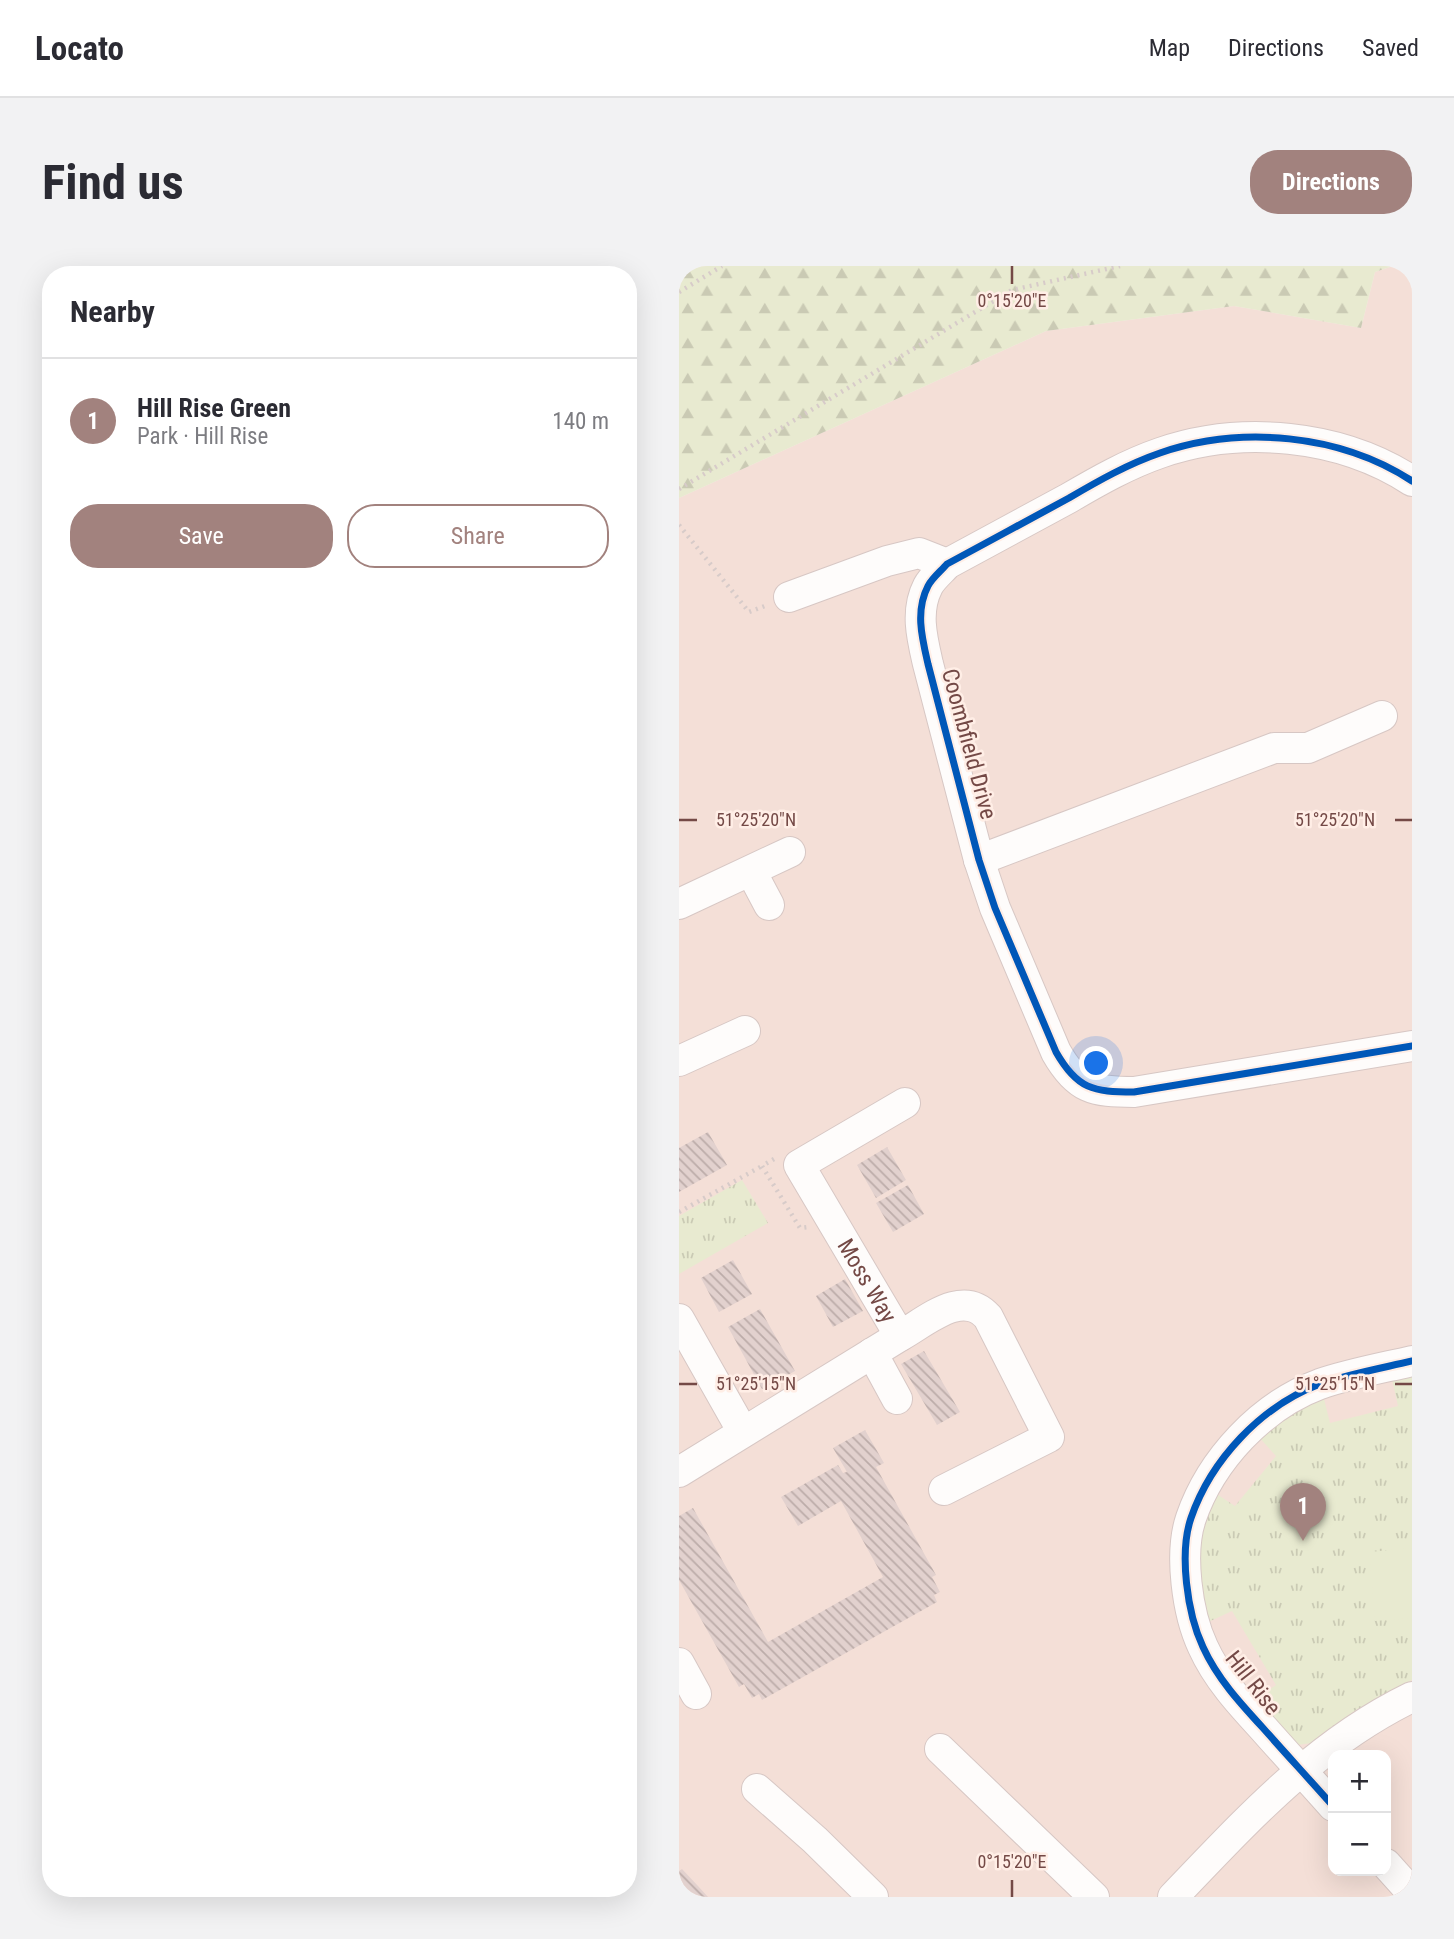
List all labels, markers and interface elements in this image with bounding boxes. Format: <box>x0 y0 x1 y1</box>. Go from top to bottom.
text: Locato <box>35 29 124 68</box>
text: Map <box>1149 34 1190 62</box>
text: Directions <box>1228 34 1324 62</box>
text: Saved <box>1362 34 1419 62</box>
button: Directions <box>1250 150 1412 214</box>
text: Find us <box>42 154 184 211</box>
text: 0°15'20"E <box>977 290 1047 311</box>
text: Nearby <box>70 294 155 329</box>
text: Hill Rise Green <box>137 393 291 423</box>
text: 1 <box>87 408 99 435</box>
text: 140 m <box>552 408 609 435</box>
text: Park · Hill Rise <box>137 423 268 450</box>
button: Save <box>70 504 333 568</box>
button: Share <box>347 504 609 568</box>
street label: Coombfield Drive <box>936 666 1002 822</box>
text: 51°25'20"N <box>716 809 796 830</box>
text: 51°25'20"N <box>1295 809 1375 830</box>
your location <box>1079 1046 1113 1080</box>
street label: Moss Way <box>832 1234 903 1328</box>
text: 51°25'15"N <box>716 1373 796 1394</box>
text: 51°25'15"N <box>1295 1373 1375 1394</box>
pin: 1 <box>1280 1483 1326 1541</box>
street label: Hill Rise <box>1220 1645 1286 1721</box>
map controls <box>1328 1750 1391 1876</box>
button: + <box>1328 1750 1391 1813</box>
button: − <box>1328 1813 1391 1876</box>
text: 0°15'20"E <box>977 1851 1047 1872</box>

